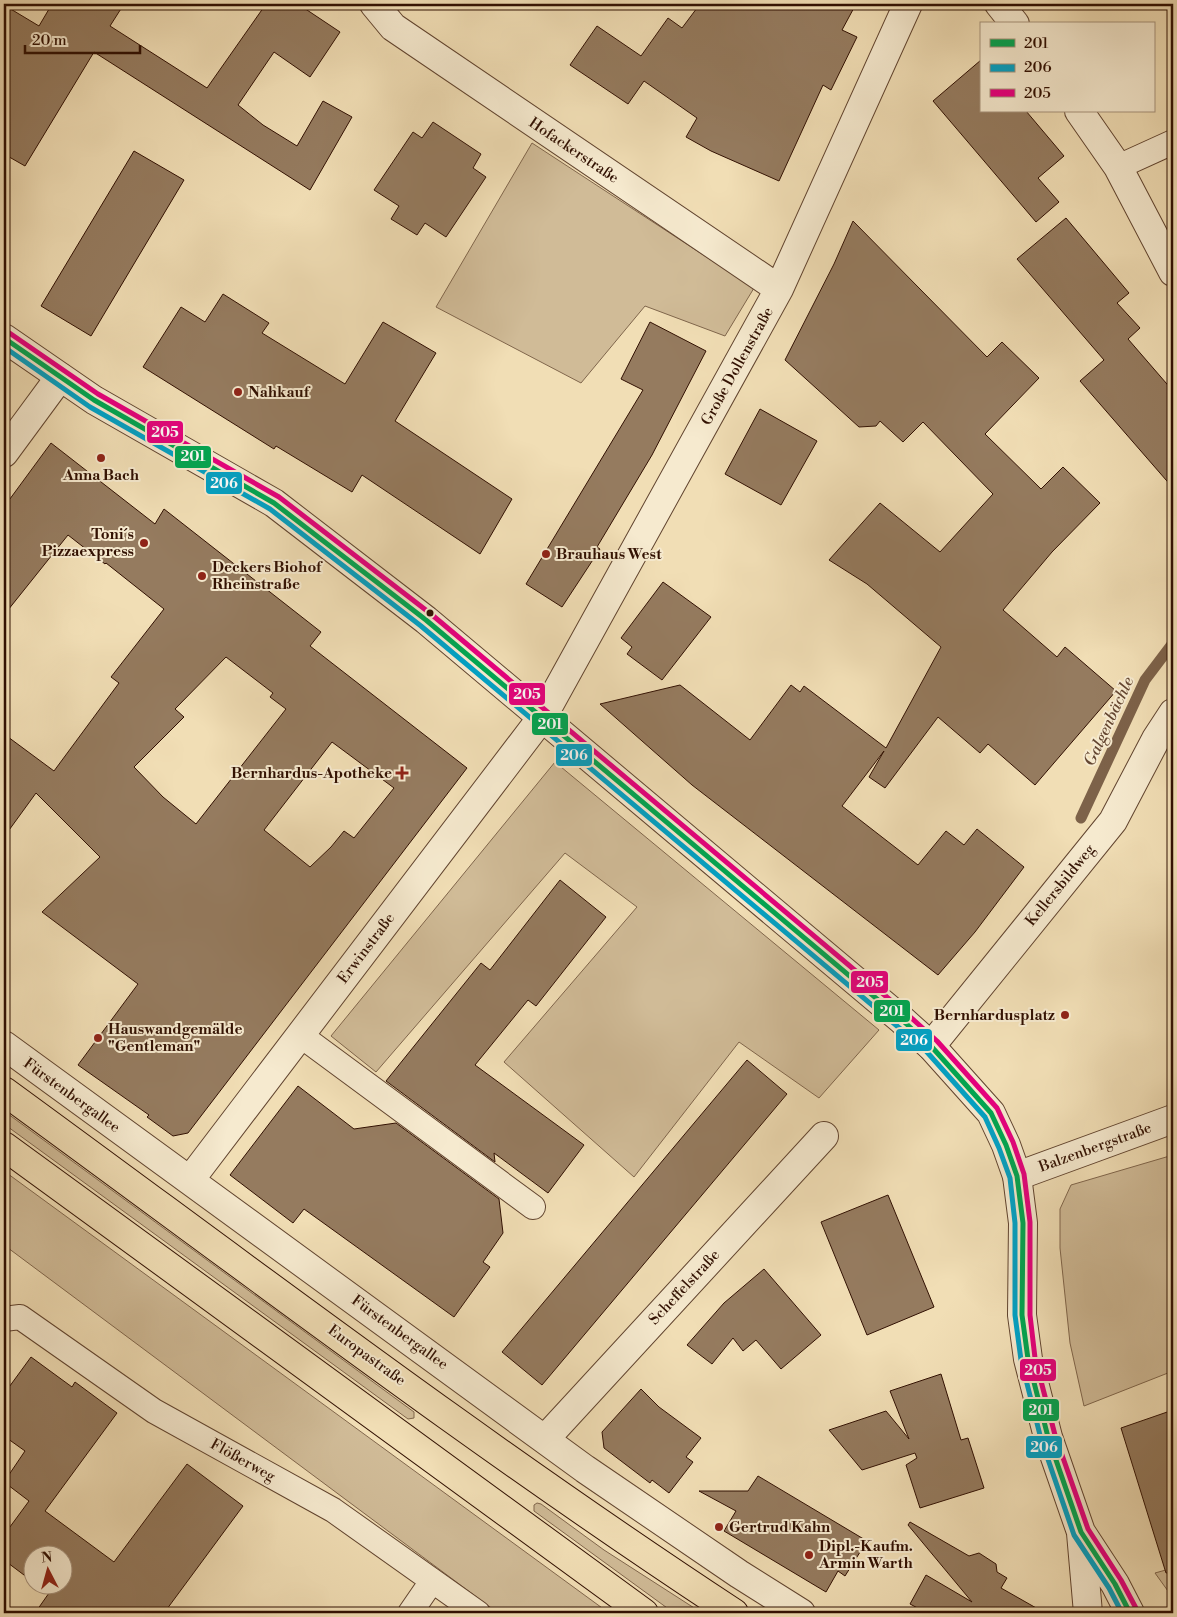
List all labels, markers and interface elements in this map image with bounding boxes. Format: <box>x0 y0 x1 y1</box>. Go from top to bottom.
scale bar <box>25 22 140 54</box>
legend <box>980 22 1154 112</box>
text: 20 m <box>32 31 67 50</box>
text: 201 <box>1024 34 1049 53</box>
text: 206 <box>1024 58 1052 77</box>
text: 205 <box>1024 84 1051 103</box>
street label: Hofackerstraße <box>525 113 622 188</box>
street label: Große Dollenstraße <box>697 304 778 429</box>
place label: Nahkauf <box>248 383 311 402</box>
marker: Nahkauf <box>232 386 244 398</box>
line badge: 205 <box>146 420 184 444</box>
text: 205 <box>151 424 179 442</box>
line badge: 201 <box>174 445 212 469</box>
text: 201 <box>180 448 206 466</box>
marker: Anna Bach <box>95 452 107 464</box>
place label: Anna Bach <box>62 466 140 485</box>
line badge: 206 <box>205 471 243 495</box>
text: 206 <box>210 475 238 493</box>
place label: Toni´s Pizzaexpress <box>42 525 134 561</box>
marker: Toni´s Pizzaexpress <box>138 537 150 549</box>
place label: Brauhaus West <box>556 545 662 564</box>
marker: Brauhaus West <box>540 548 552 560</box>
place label: Deckers Biohof Rheinstraße <box>212 558 323 594</box>
marker: Deckers Biohof Rheinstraße <box>196 570 208 582</box>
unlabelled marker <box>425 608 435 618</box>
water label: Galgenbächle <box>1080 673 1139 769</box>
line badge: 205 <box>508 682 546 706</box>
text: 205 <box>513 686 541 704</box>
line badge: 201 <box>531 712 569 736</box>
text: 201 <box>537 716 563 734</box>
line badge: 206 <box>555 743 593 767</box>
text: 206 <box>560 747 588 765</box>
place label: Bernhardus-Apotheke <box>231 764 392 783</box>
marker: Bernhardus-Apotheke <box>396 767 408 779</box>
street label: Kellersbildweg <box>1021 840 1099 930</box>
street label: Erwinstraße <box>334 909 399 987</box>
line badge: 205 <box>850 970 889 994</box>
text: 205 <box>856 974 884 992</box>
line badge: 201 <box>873 999 911 1023</box>
text: 201 <box>879 1003 905 1021</box>
place label: Bernhardusplatz <box>934 1006 1055 1025</box>
marker: Bernhardusplatz <box>1059 1009 1071 1021</box>
place label: Hauswandgemälde "Gentleman" <box>108 1020 242 1056</box>
line badge: 206 <box>895 1028 933 1052</box>
marker: Hauswandgemälde "Gentleman" <box>92 1032 104 1044</box>
text: 206 <box>900 1032 928 1050</box>
street label: Fürstenbergallee <box>20 1054 124 1137</box>
street label: Balzenbergstraße <box>1035 1118 1154 1177</box>
street label: Scheffelstraße <box>645 1246 724 1329</box>
street label: Fürstenbergallee <box>348 1291 452 1374</box>
street label: Europastraße <box>324 1321 409 1390</box>
line badge: 205 <box>1019 1358 1057 1382</box>
text: 205 <box>1024 1362 1052 1380</box>
line badge: 201 <box>1022 1398 1060 1422</box>
text: 201 <box>1028 1402 1054 1420</box>
street label: Flößerweg <box>207 1435 279 1486</box>
line badge: 206 <box>1025 1435 1063 1459</box>
text: 206 <box>1030 1439 1058 1457</box>
place label: Gertrud Kahn <box>729 1518 831 1537</box>
marker: Gertrud Kahn <box>713 1521 725 1533</box>
place label: Dipl.-Kaufm. Armin Warth <box>818 1537 913 1573</box>
north arrow <box>22 1544 72 1594</box>
text: N <box>40 1549 53 1568</box>
marker: Dipl.-Kaufm. Armin Warth <box>803 1549 815 1561</box>

